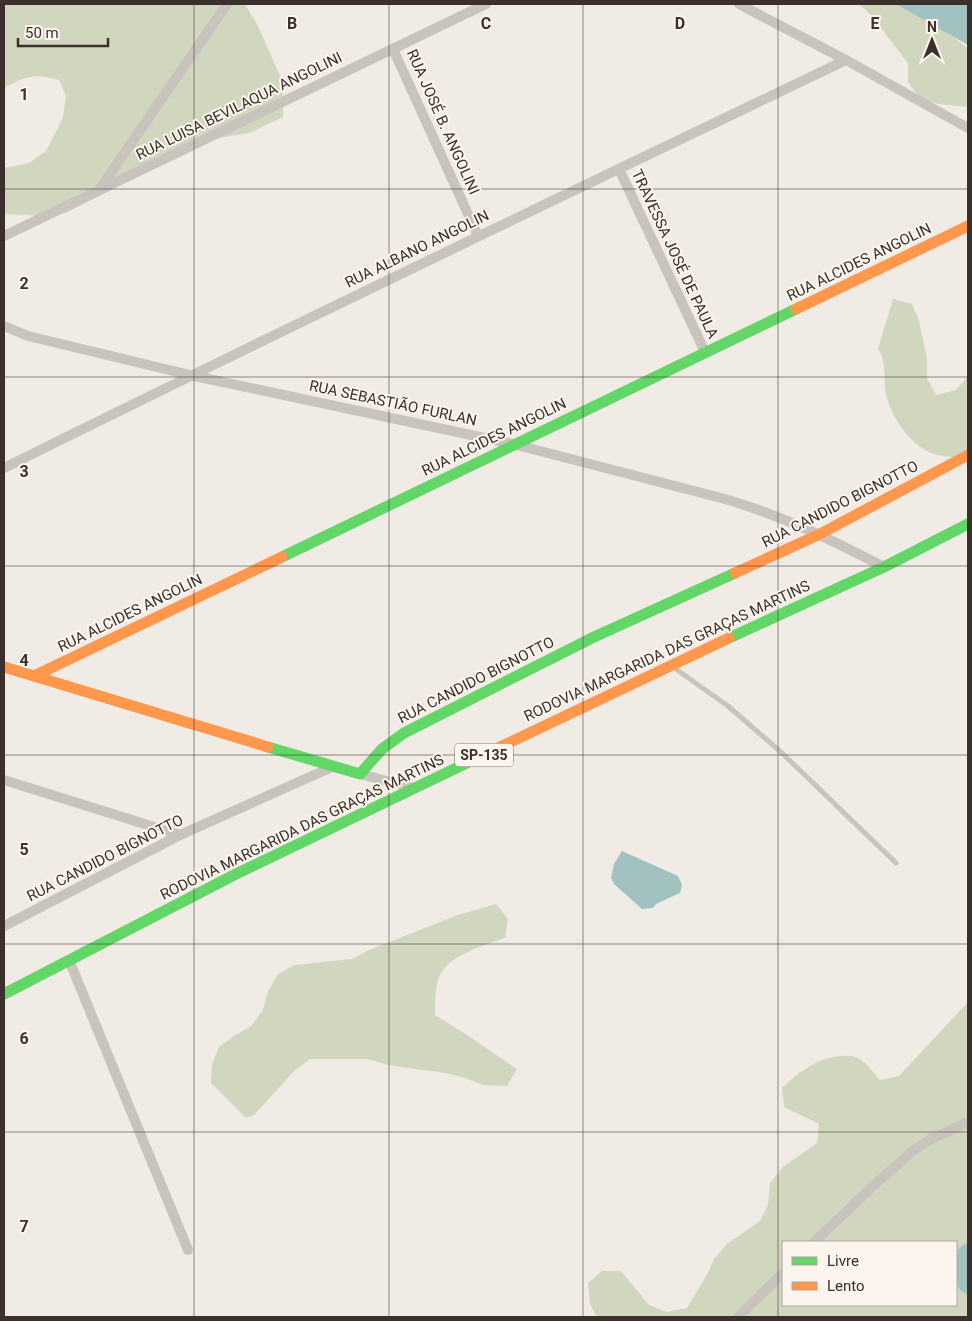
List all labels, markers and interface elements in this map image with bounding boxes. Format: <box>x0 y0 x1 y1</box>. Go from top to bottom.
text: B <box>287 14 297 33</box>
text: C <box>481 14 491 33</box>
text: D <box>675 14 685 33</box>
text: E <box>871 14 880 33</box>
scale bar <box>18 15 108 47</box>
north arrow <box>907 15 957 65</box>
text: N <box>927 19 937 35</box>
text: 50 m <box>25 24 59 42</box>
street label: RUA JOSÉ B. ANGOLINI <box>403 47 483 197</box>
street label: RUA LUISA BEVILAQUA ANGOLINI <box>133 48 345 164</box>
text: 1 <box>19 85 29 104</box>
street label: TRAVESSA JOSÉ DE PAULA <box>628 167 722 342</box>
street label: RUA ALBANO ANGOLIN <box>342 206 492 292</box>
street label: RUA ALCIDES ANGOLIN <box>784 219 934 305</box>
text: 2 <box>19 274 29 293</box>
street label: RUA SEBASTIÃO FURLAN <box>308 376 478 430</box>
street label: RUA ALCIDES ANGOLIN <box>419 394 569 480</box>
street label: RUA CANDIDO BIGNOTTO <box>759 457 921 551</box>
text: 3 <box>19 462 29 481</box>
street label: RUA ALCIDES ANGOLIN <box>55 570 205 656</box>
street label: RODOVIA MARGARIDA DAS GRAÇAS MARTINS <box>521 577 813 725</box>
street label: RUA CANDIDO BIGNOTTO <box>395 633 557 727</box>
text: 4 <box>19 651 29 670</box>
road number: SP-135 <box>455 744 513 766</box>
street label: RODOVIA MARGARIDA DAS GRAÇAS MARTINS <box>157 750 447 904</box>
street label: RUA CANDIDO BIGNOTTO <box>24 811 186 905</box>
text: 5 <box>19 840 29 859</box>
text: 6 <box>19 1029 29 1048</box>
text: 7 <box>19 1217 29 1236</box>
legend <box>782 1241 957 1306</box>
text: Livre <box>827 1252 859 1270</box>
text: Lento <box>827 1277 865 1295</box>

